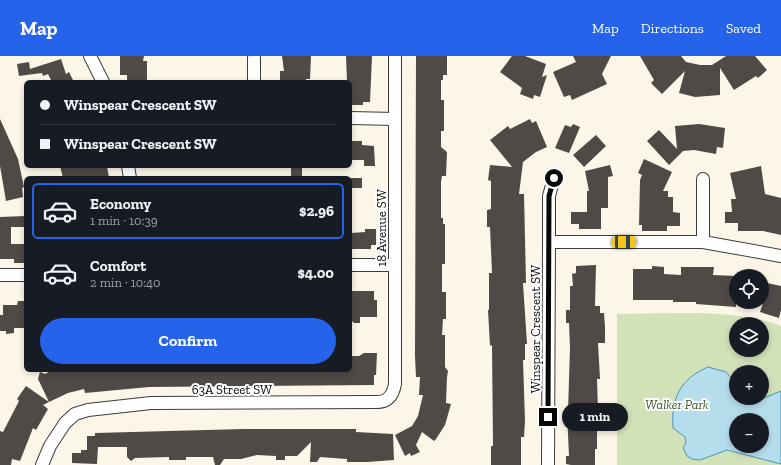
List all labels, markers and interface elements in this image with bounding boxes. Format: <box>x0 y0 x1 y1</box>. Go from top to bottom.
text: Map <box>20 17 57 40</box>
text: Map <box>592 20 619 37</box>
text: Directions <box>641 20 704 37</box>
text: Saved <box>726 20 761 37</box>
text: Winspear Crescent SW <box>64 96 217 114</box>
text: Winspear Crescent SW <box>64 135 217 153</box>
route start <box>545 169 563 187</box>
street label: 18 Avenue SW <box>374 188 389 267</box>
icon: car <box>42 193 78 229</box>
text: Economy <box>90 195 151 213</box>
text: $2.96 <box>299 202 334 220</box>
text: 1 min · 10:39 <box>90 213 158 228</box>
car <box>612 236 636 248</box>
icon: car <box>42 255 78 291</box>
text: Comfort <box>90 257 146 275</box>
text: $4.00 <box>297 264 334 282</box>
street label: Winspear Crescent SW <box>528 264 543 393</box>
map controls <box>729 269 769 453</box>
button: locate <box>729 269 769 309</box>
text: 2 min · 10:40 <box>90 275 161 290</box>
button: layers <box>729 317 769 357</box>
button: Confirm <box>40 318 336 364</box>
button: + <box>729 365 769 405</box>
street label: 63A Street SW <box>192 382 273 397</box>
park label: Walker Park <box>645 397 709 412</box>
callout: 1 min <box>562 403 628 431</box>
route end <box>539 408 557 426</box>
text: 1 min <box>580 409 610 424</box>
button: − <box>729 413 769 453</box>

